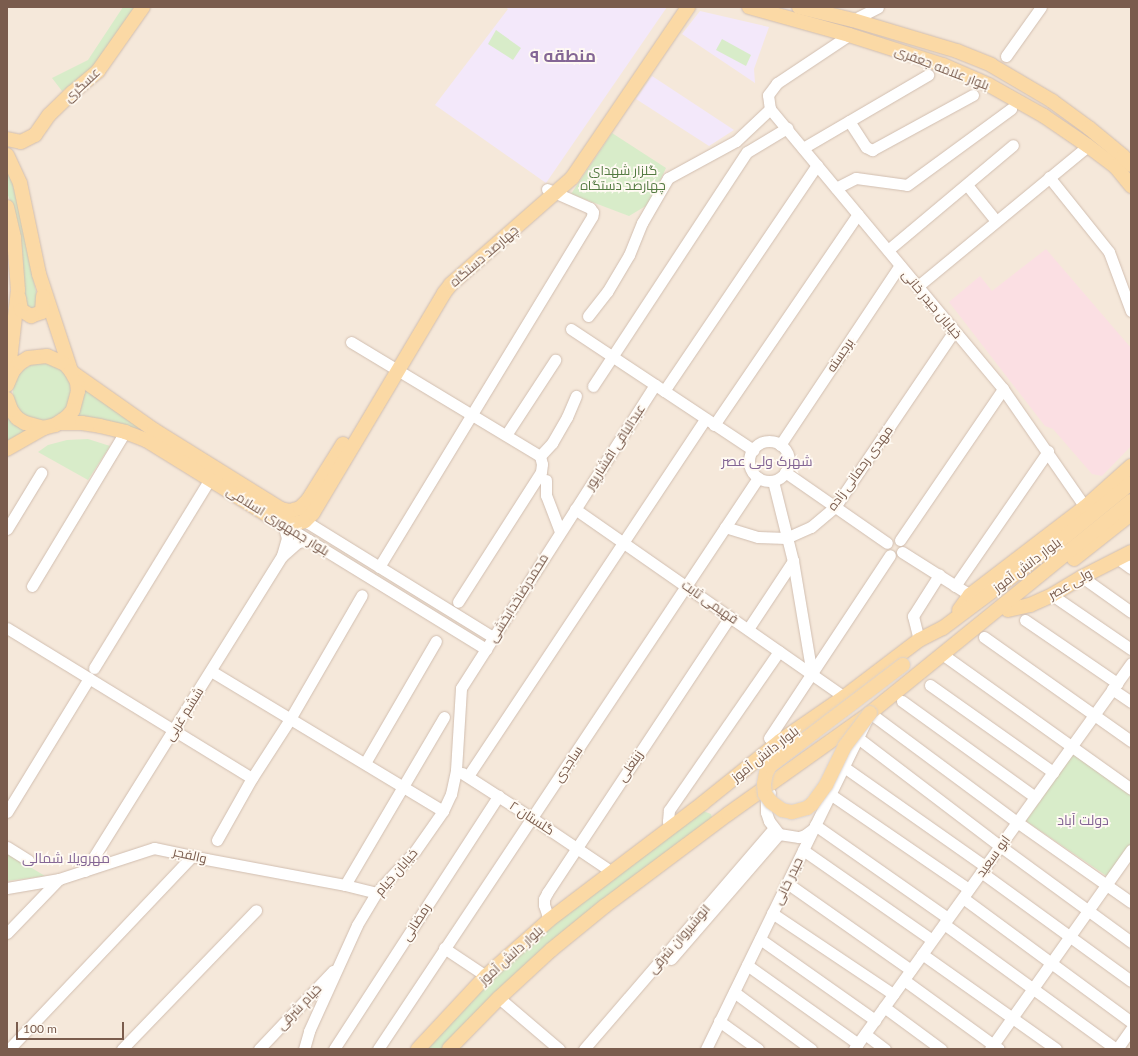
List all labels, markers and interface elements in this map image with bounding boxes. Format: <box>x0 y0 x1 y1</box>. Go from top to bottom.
street label: بلوار علامه جعفری <box>892 43 992 93</box>
district label: منطقه ۹ <box>530 46 596 66</box>
street label: عسگری <box>61 64 103 106</box>
park label: گلزار شهدای چهارصد دستگاه <box>580 163 666 194</box>
street label: چهارصد دستگاه <box>447 222 521 290</box>
street label: خیابان حیدر خانی <box>899 266 965 342</box>
street label: برجسته <box>823 335 857 375</box>
street label: عبدالباقی افشارپور <box>582 401 648 493</box>
street label: مهدی رحمانی زاده <box>824 422 896 514</box>
district label: شهرک ولی عصر <box>722 453 812 469</box>
street label: بلوار جمهوری اسلامی <box>224 483 332 559</box>
street label: بلوار دانش آموز <box>990 534 1064 596</box>
street label: محمدرضاخدابخشی <box>484 551 552 645</box>
street label: ولی عصر <box>1045 565 1095 603</box>
street label: فهیمی ثابت <box>679 577 741 627</box>
street label: ششم غربی <box>161 684 207 744</box>
street label: بلوار دانش آموز <box>728 723 802 785</box>
street label: ساجدی <box>550 743 586 785</box>
street label: زینعلی <box>614 747 646 785</box>
street label: گلستان ۲ <box>507 798 557 838</box>
district label: دولت آباد <box>1057 812 1109 828</box>
street label: ابو سعید <box>973 832 1013 880</box>
street label: والفجر <box>172 844 208 866</box>
street label: خیابان خیام <box>371 845 421 899</box>
district label: مهرویلا شمالی <box>22 850 110 866</box>
street label: حیدر خانی <box>770 855 806 907</box>
street label: رمضانی <box>398 900 434 944</box>
street label: انوشیروان شرقی <box>645 901 713 977</box>
street label: بلوار دانش آموز <box>476 922 546 988</box>
street label: خیام شرقی <box>273 981 325 1033</box>
scale bar <box>18 1014 126 1040</box>
text: 100 m <box>23 1021 57 1036</box>

